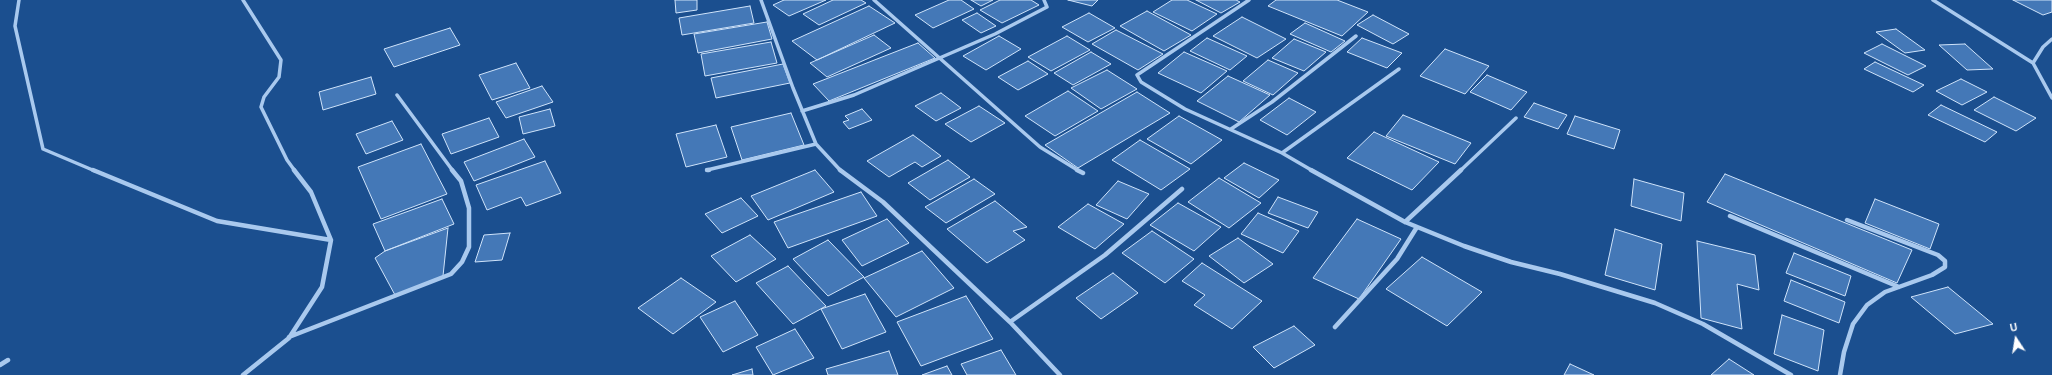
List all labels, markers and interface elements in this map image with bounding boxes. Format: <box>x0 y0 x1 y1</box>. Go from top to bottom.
north arrow <box>1996 319 2036 359</box>
text: U <box>2008 321 2019 334</box>

